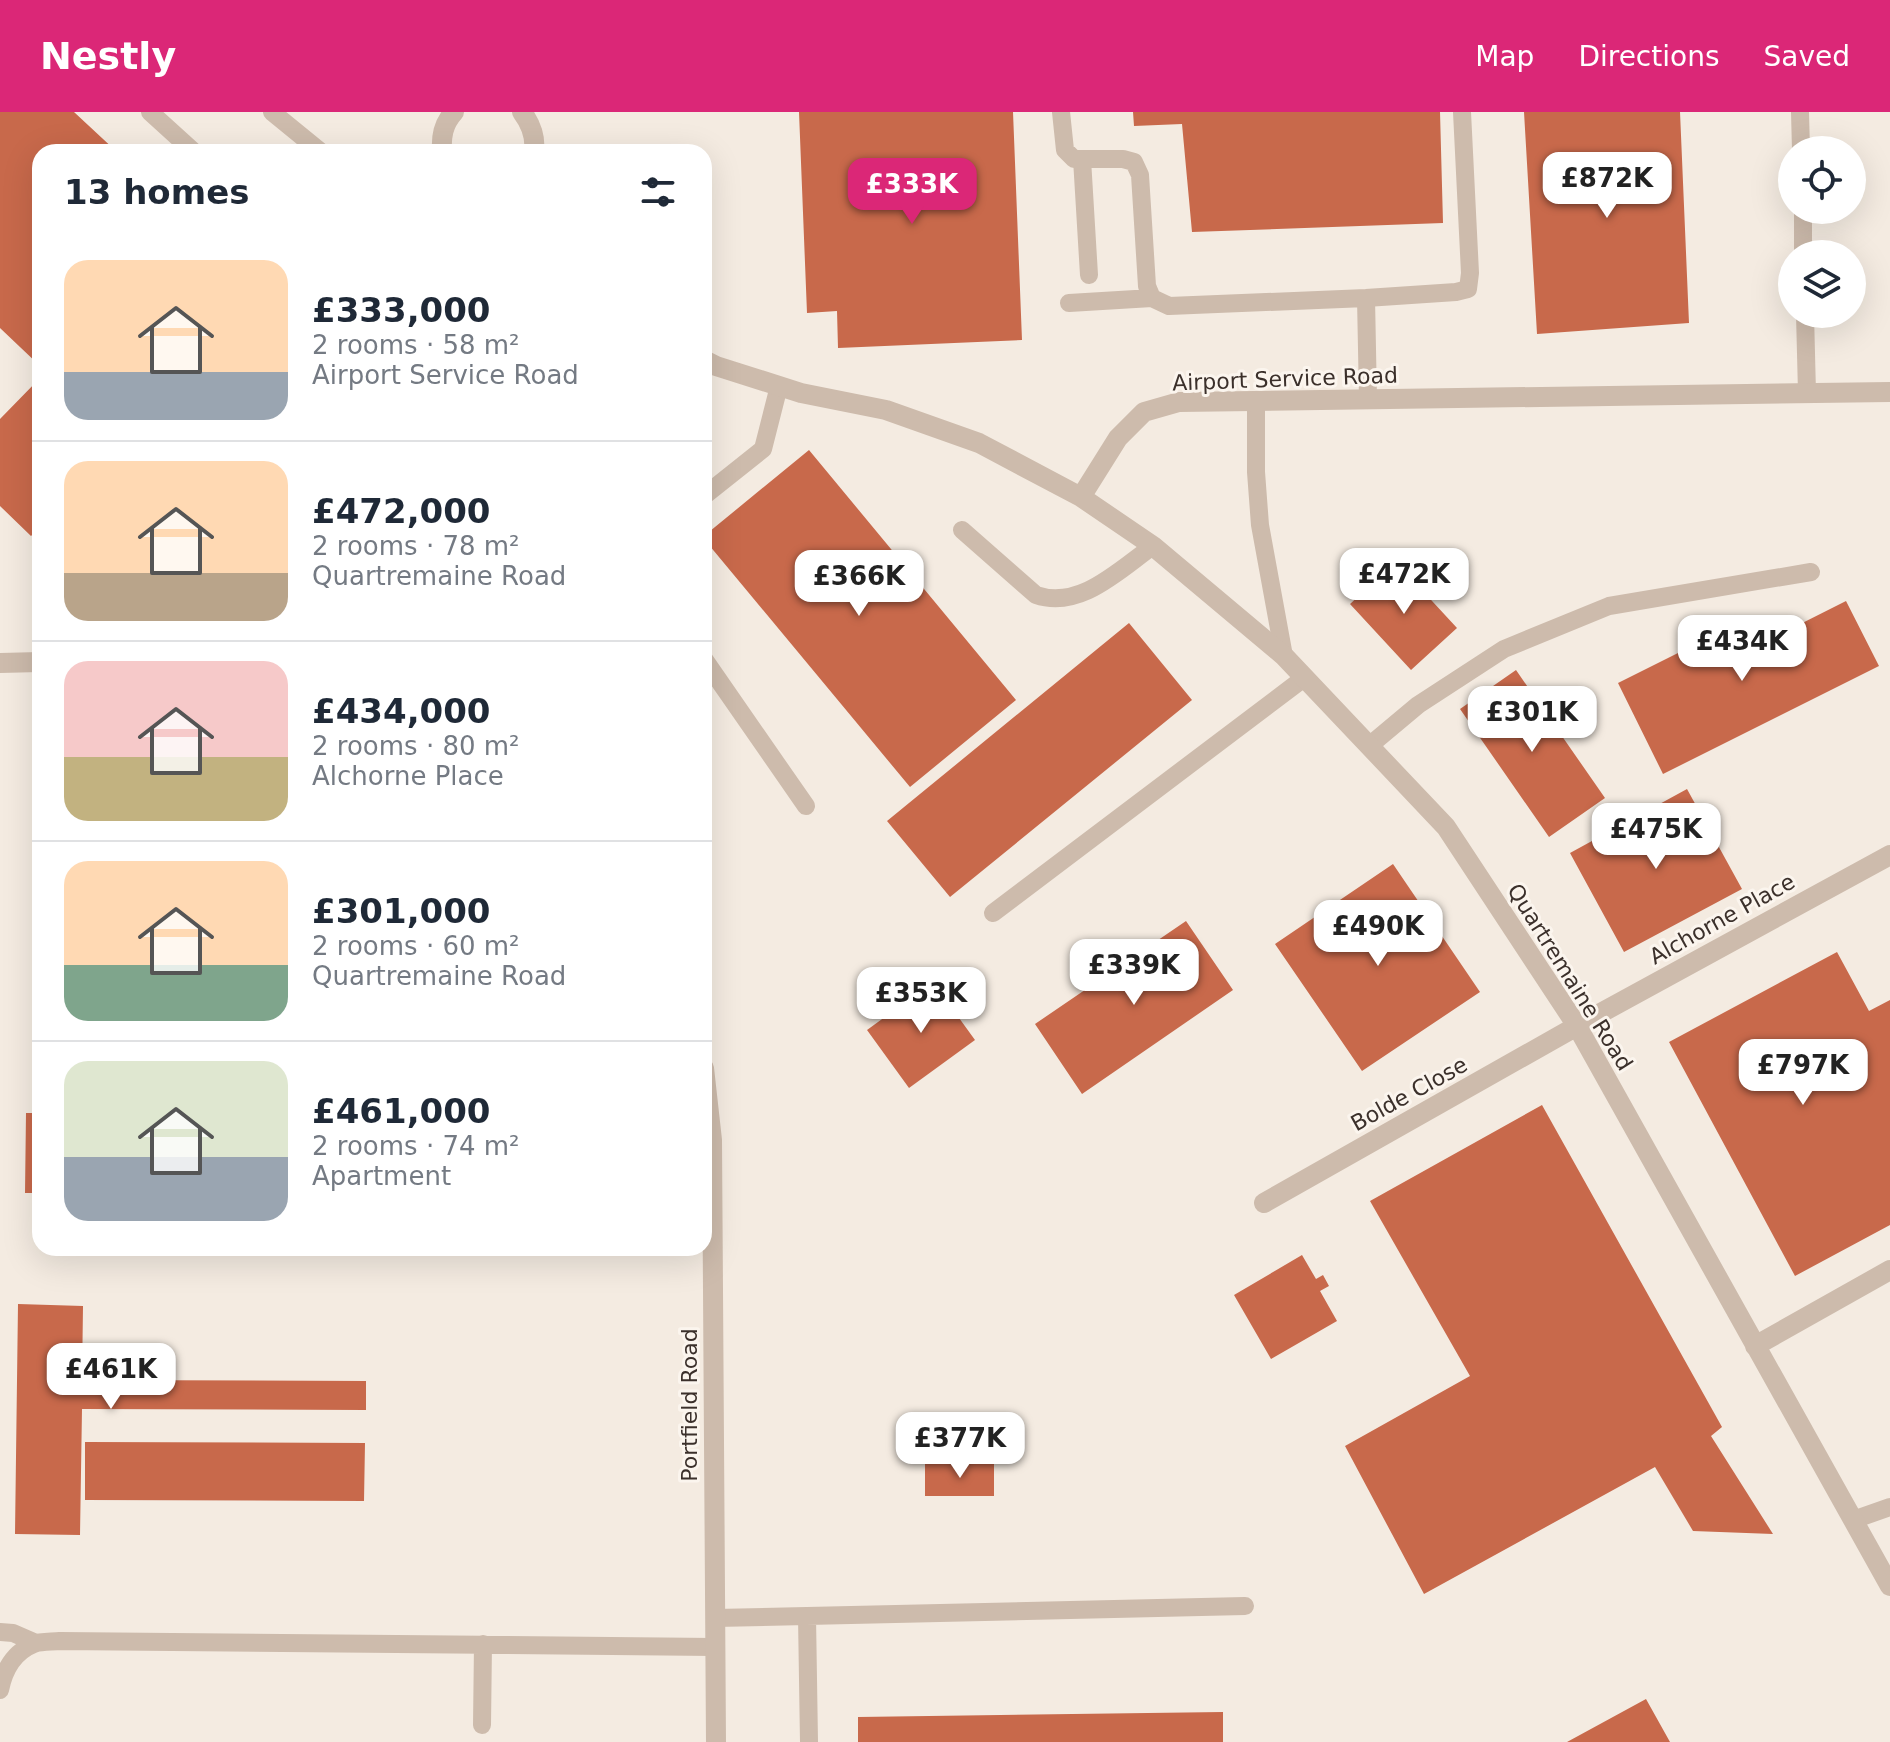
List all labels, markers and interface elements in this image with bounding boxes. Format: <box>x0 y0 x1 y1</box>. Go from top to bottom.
text: Nestly <box>40 34 176 78</box>
text: Map <box>1475 40 1534 73</box>
text: Directions <box>1578 40 1719 73</box>
text: Saved <box>1763 40 1850 73</box>
map controls <box>1778 136 1866 328</box>
button: locate <box>1778 136 1866 224</box>
pin: £872K <box>1551 152 1663 220</box>
pin: £333K <box>856 158 968 226</box>
text: £872K <box>1561 163 1653 193</box>
text: £333K <box>866 169 958 199</box>
icon: filters <box>636 170 680 214</box>
text: 13 homes <box>64 172 249 212</box>
button: layers <box>1778 240 1866 328</box>
text: £333,000 <box>312 290 491 330</box>
icon: home <box>128 292 224 388</box>
text: 2 rooms · 58 m² <box>312 330 520 360</box>
text: Airport Service Road <box>312 360 579 390</box>
street label: Airport Service Road <box>1172 363 1398 395</box>
text: £472,000 <box>312 491 491 531</box>
icon: home <box>128 493 224 589</box>
text: 2 rooms · 78 m² <box>312 531 520 561</box>
pin: £472K <box>1348 548 1460 616</box>
pin: £366K <box>803 550 915 618</box>
text: £472K <box>1358 559 1450 589</box>
text: Quartremaine Road <box>312 561 566 591</box>
text: £366K <box>813 561 905 591</box>
pin: £434K <box>1686 615 1798 683</box>
text: £434K <box>1696 626 1788 656</box>
pin: £301K <box>1476 686 1588 754</box>
text: £434,000 <box>312 691 491 731</box>
icon: home <box>128 693 224 789</box>
text: £301K <box>1486 697 1578 727</box>
text: 2 rooms · 80 m² <box>312 731 520 761</box>
text: Alchorne Place <box>312 761 504 791</box>
pin: £475K <box>1600 803 1712 871</box>
text: £475K <box>1610 814 1702 844</box>
street label: Alchorne Place <box>1645 869 1799 969</box>
street label: Quartremaine Road <box>1502 879 1638 1075</box>
text: £301,000 <box>312 891 491 931</box>
icon: home <box>128 893 224 989</box>
pin: £490K <box>1322 900 1434 968</box>
text: £490K <box>1332 911 1424 941</box>
text: 2 rooms · 60 m² <box>312 931 520 961</box>
pin: £339K <box>1078 939 1190 1007</box>
text: £339K <box>1088 950 1180 980</box>
text: Quartremaine Road <box>312 961 566 991</box>
pin: £353K <box>865 967 977 1035</box>
text: £353K <box>875 978 967 1008</box>
pin: £797K <box>1747 1039 1859 1107</box>
text: £797K <box>1757 1050 1849 1080</box>
street label: Bolde Close <box>1346 1052 1472 1136</box>
text: £461,000 <box>312 1091 491 1131</box>
icon: home <box>128 1093 224 1189</box>
text: 2 rooms · 74 m² <box>312 1131 520 1161</box>
text: Apartment <box>312 1161 451 1191</box>
street label: Portfield Road <box>677 1328 702 1482</box>
pin: £461K <box>55 1343 167 1411</box>
text: £461K <box>65 1354 157 1384</box>
pin: £377K <box>904 1412 1016 1480</box>
text: £377K <box>914 1423 1006 1453</box>

